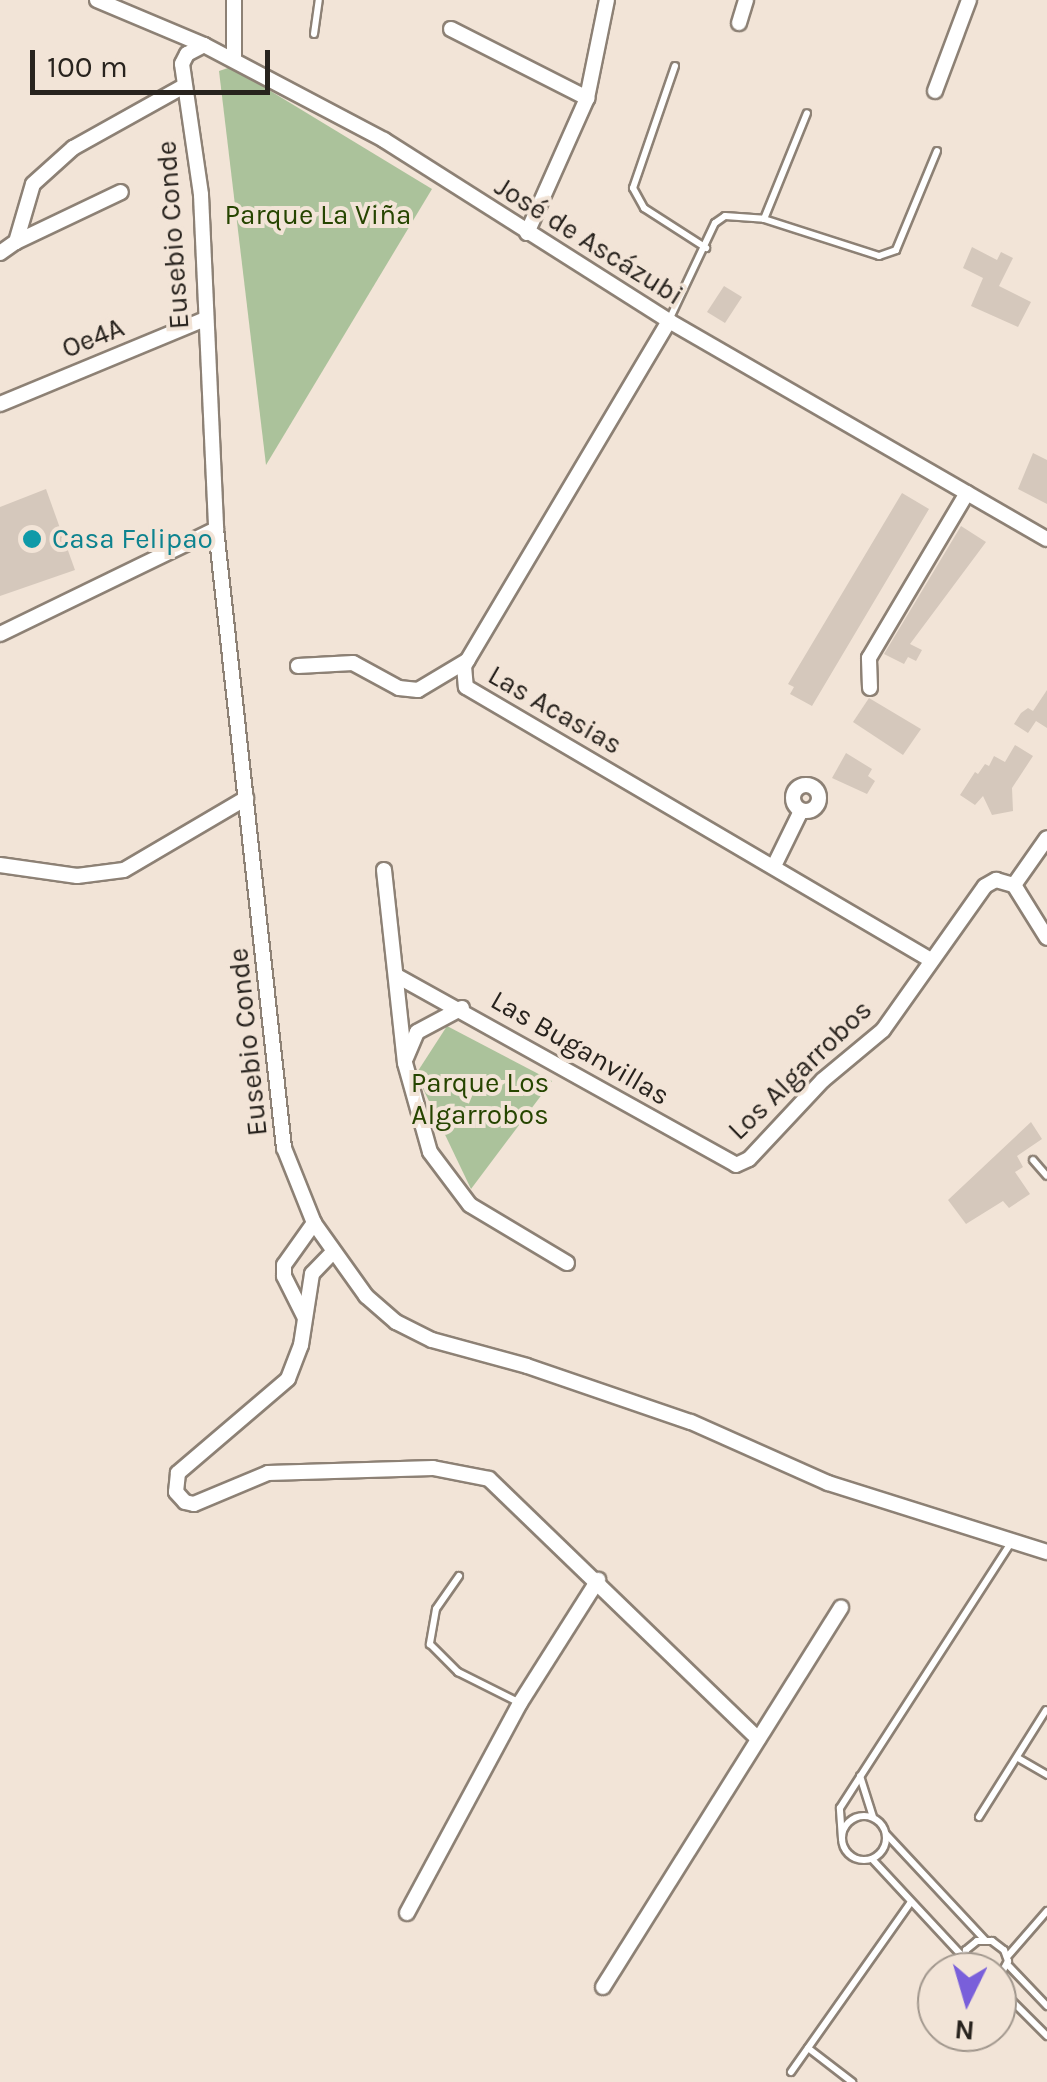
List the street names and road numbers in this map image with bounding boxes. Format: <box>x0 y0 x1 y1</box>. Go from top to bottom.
street label: Eusebio Conde <box>150 140 196 330</box>
street label: José de Ascázubi <box>489 170 689 312</box>
street label: Oe4A <box>57 310 129 366</box>
street label: Las Acasias <box>482 658 628 762</box>
street label: Eusebio Conde <box>221 946 275 1138</box>
street label: Las Buganvillas <box>485 983 675 1113</box>
street label: Los Algarrobos <box>721 993 879 1147</box>

